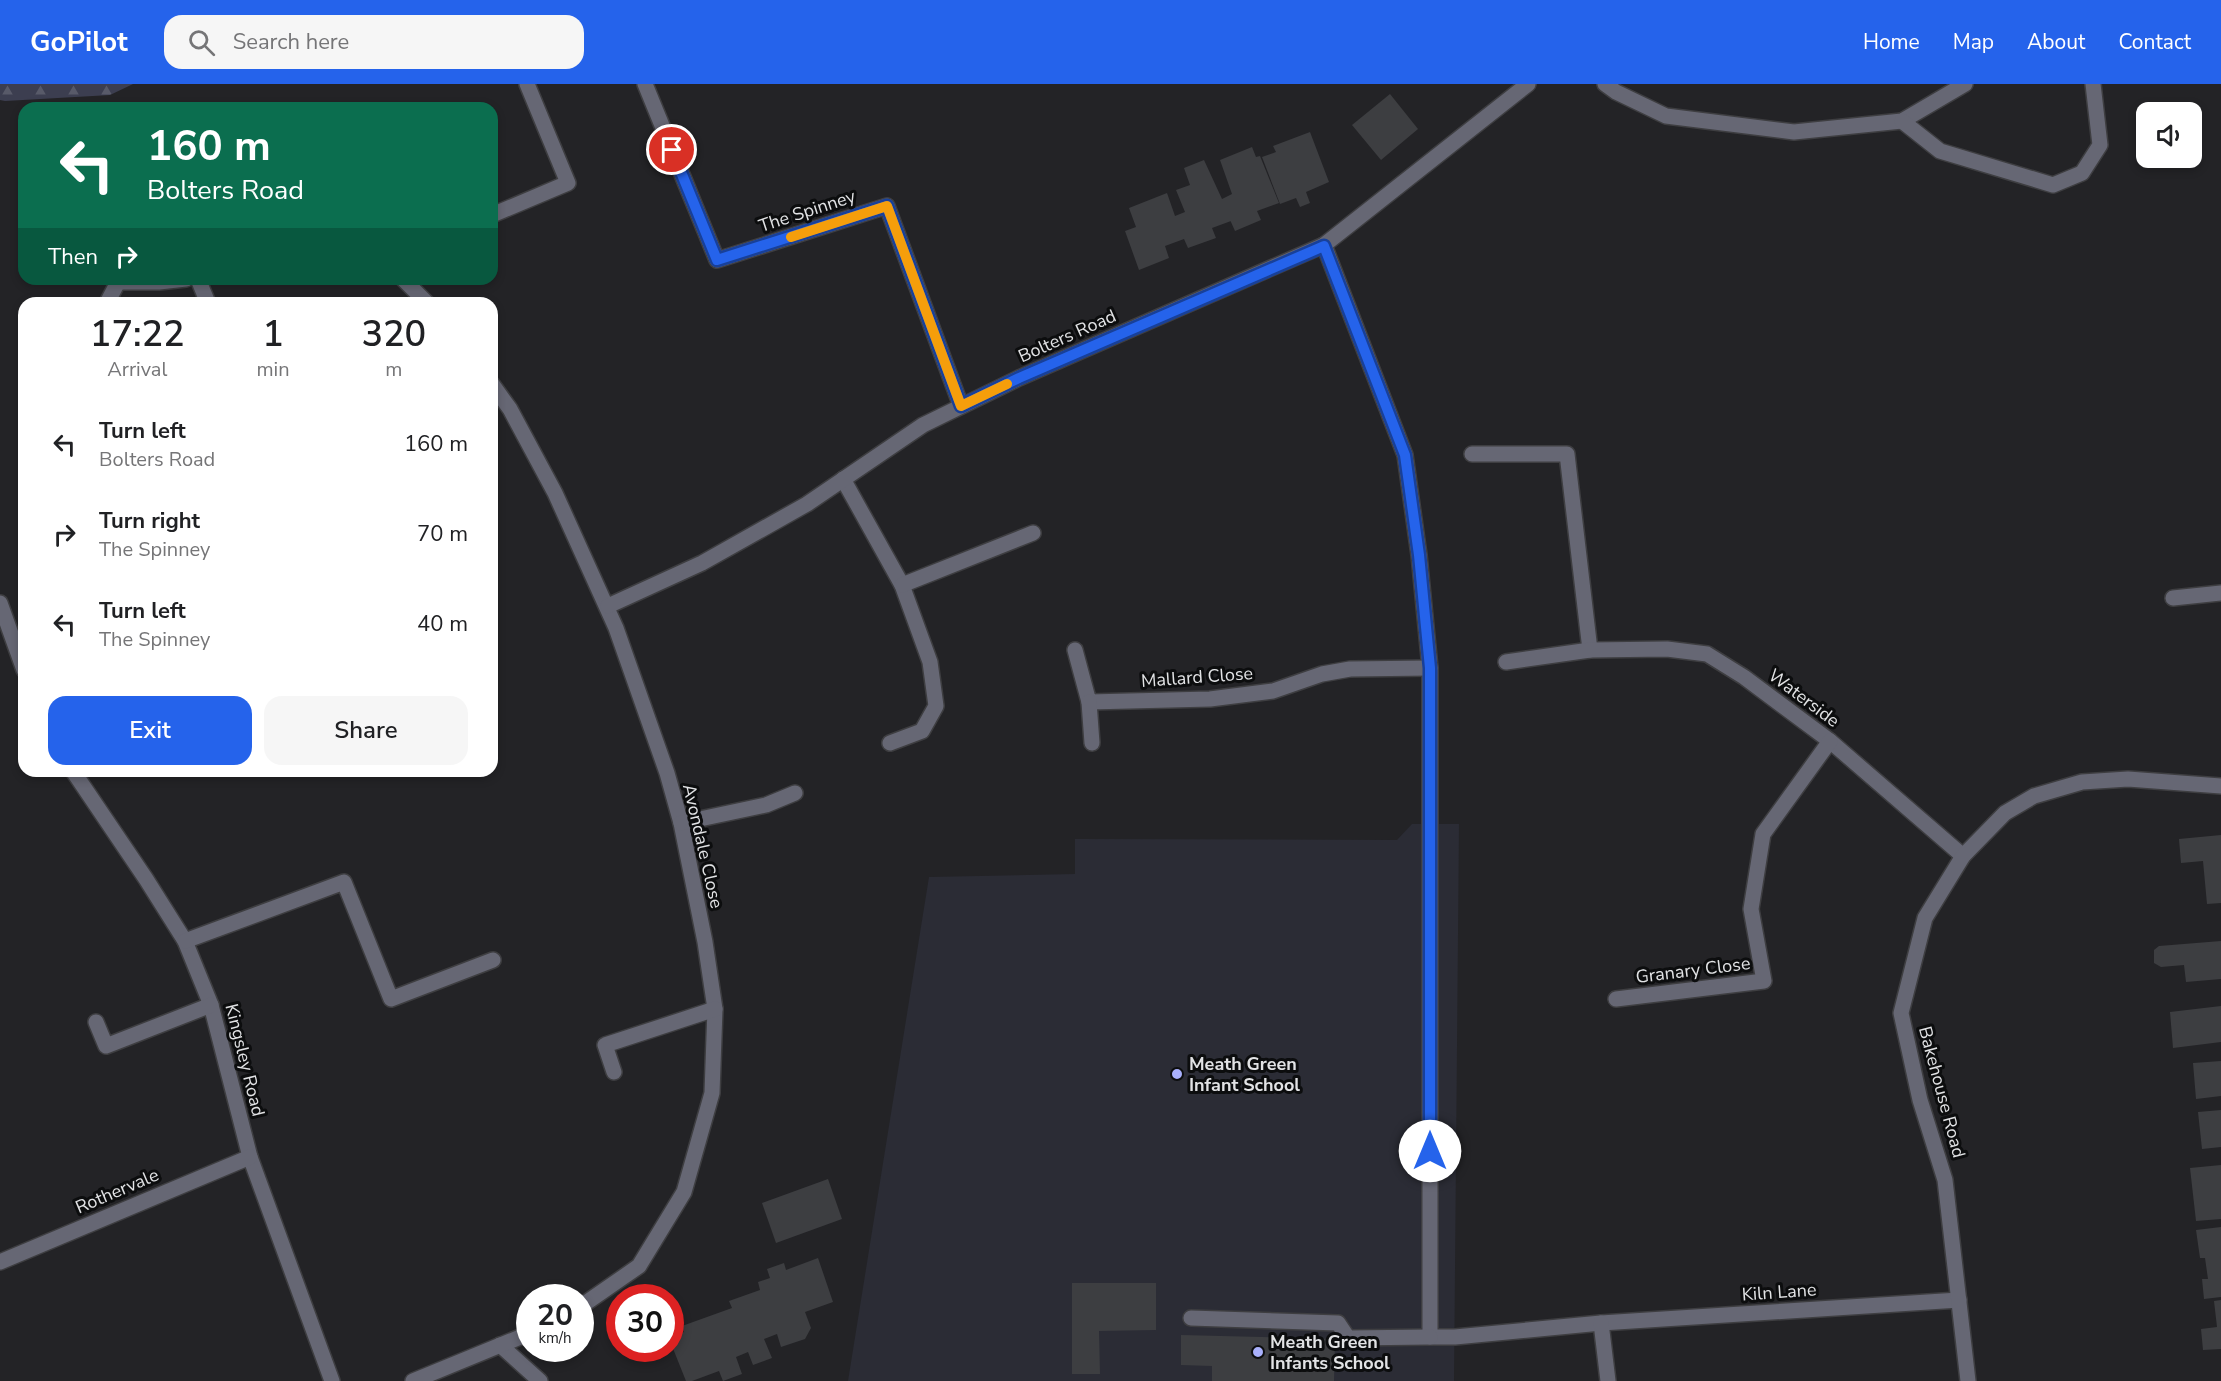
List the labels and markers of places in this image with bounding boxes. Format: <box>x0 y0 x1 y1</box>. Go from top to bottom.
pin <box>646 124 697 175</box>
place label: Meath Green Infant School <box>1189 1052 1300 1097</box>
marker: Meath Green Infant School <box>1170 1067 1184 1081</box>
place label: Meath Green Infants School <box>1270 1330 1390 1375</box>
marker: Meath Green Infants School <box>1251 1345 1265 1359</box>

